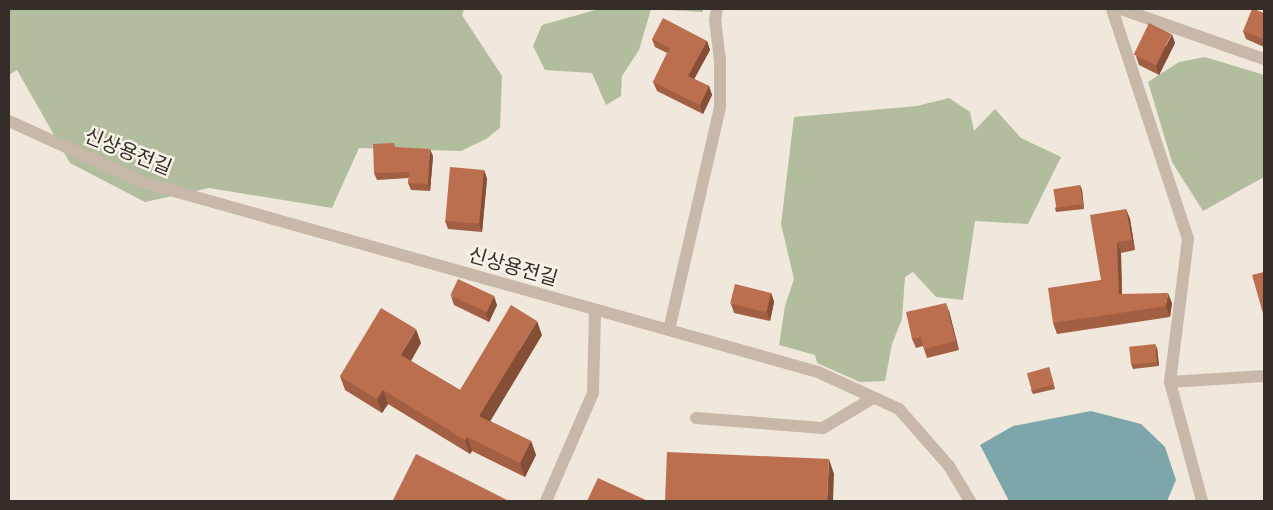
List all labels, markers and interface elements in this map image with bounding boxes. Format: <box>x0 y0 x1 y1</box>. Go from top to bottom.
street label: 신상용전길 <box>81 124 175 180</box>
street label: 신상용전길 <box>465 243 561 291</box>

